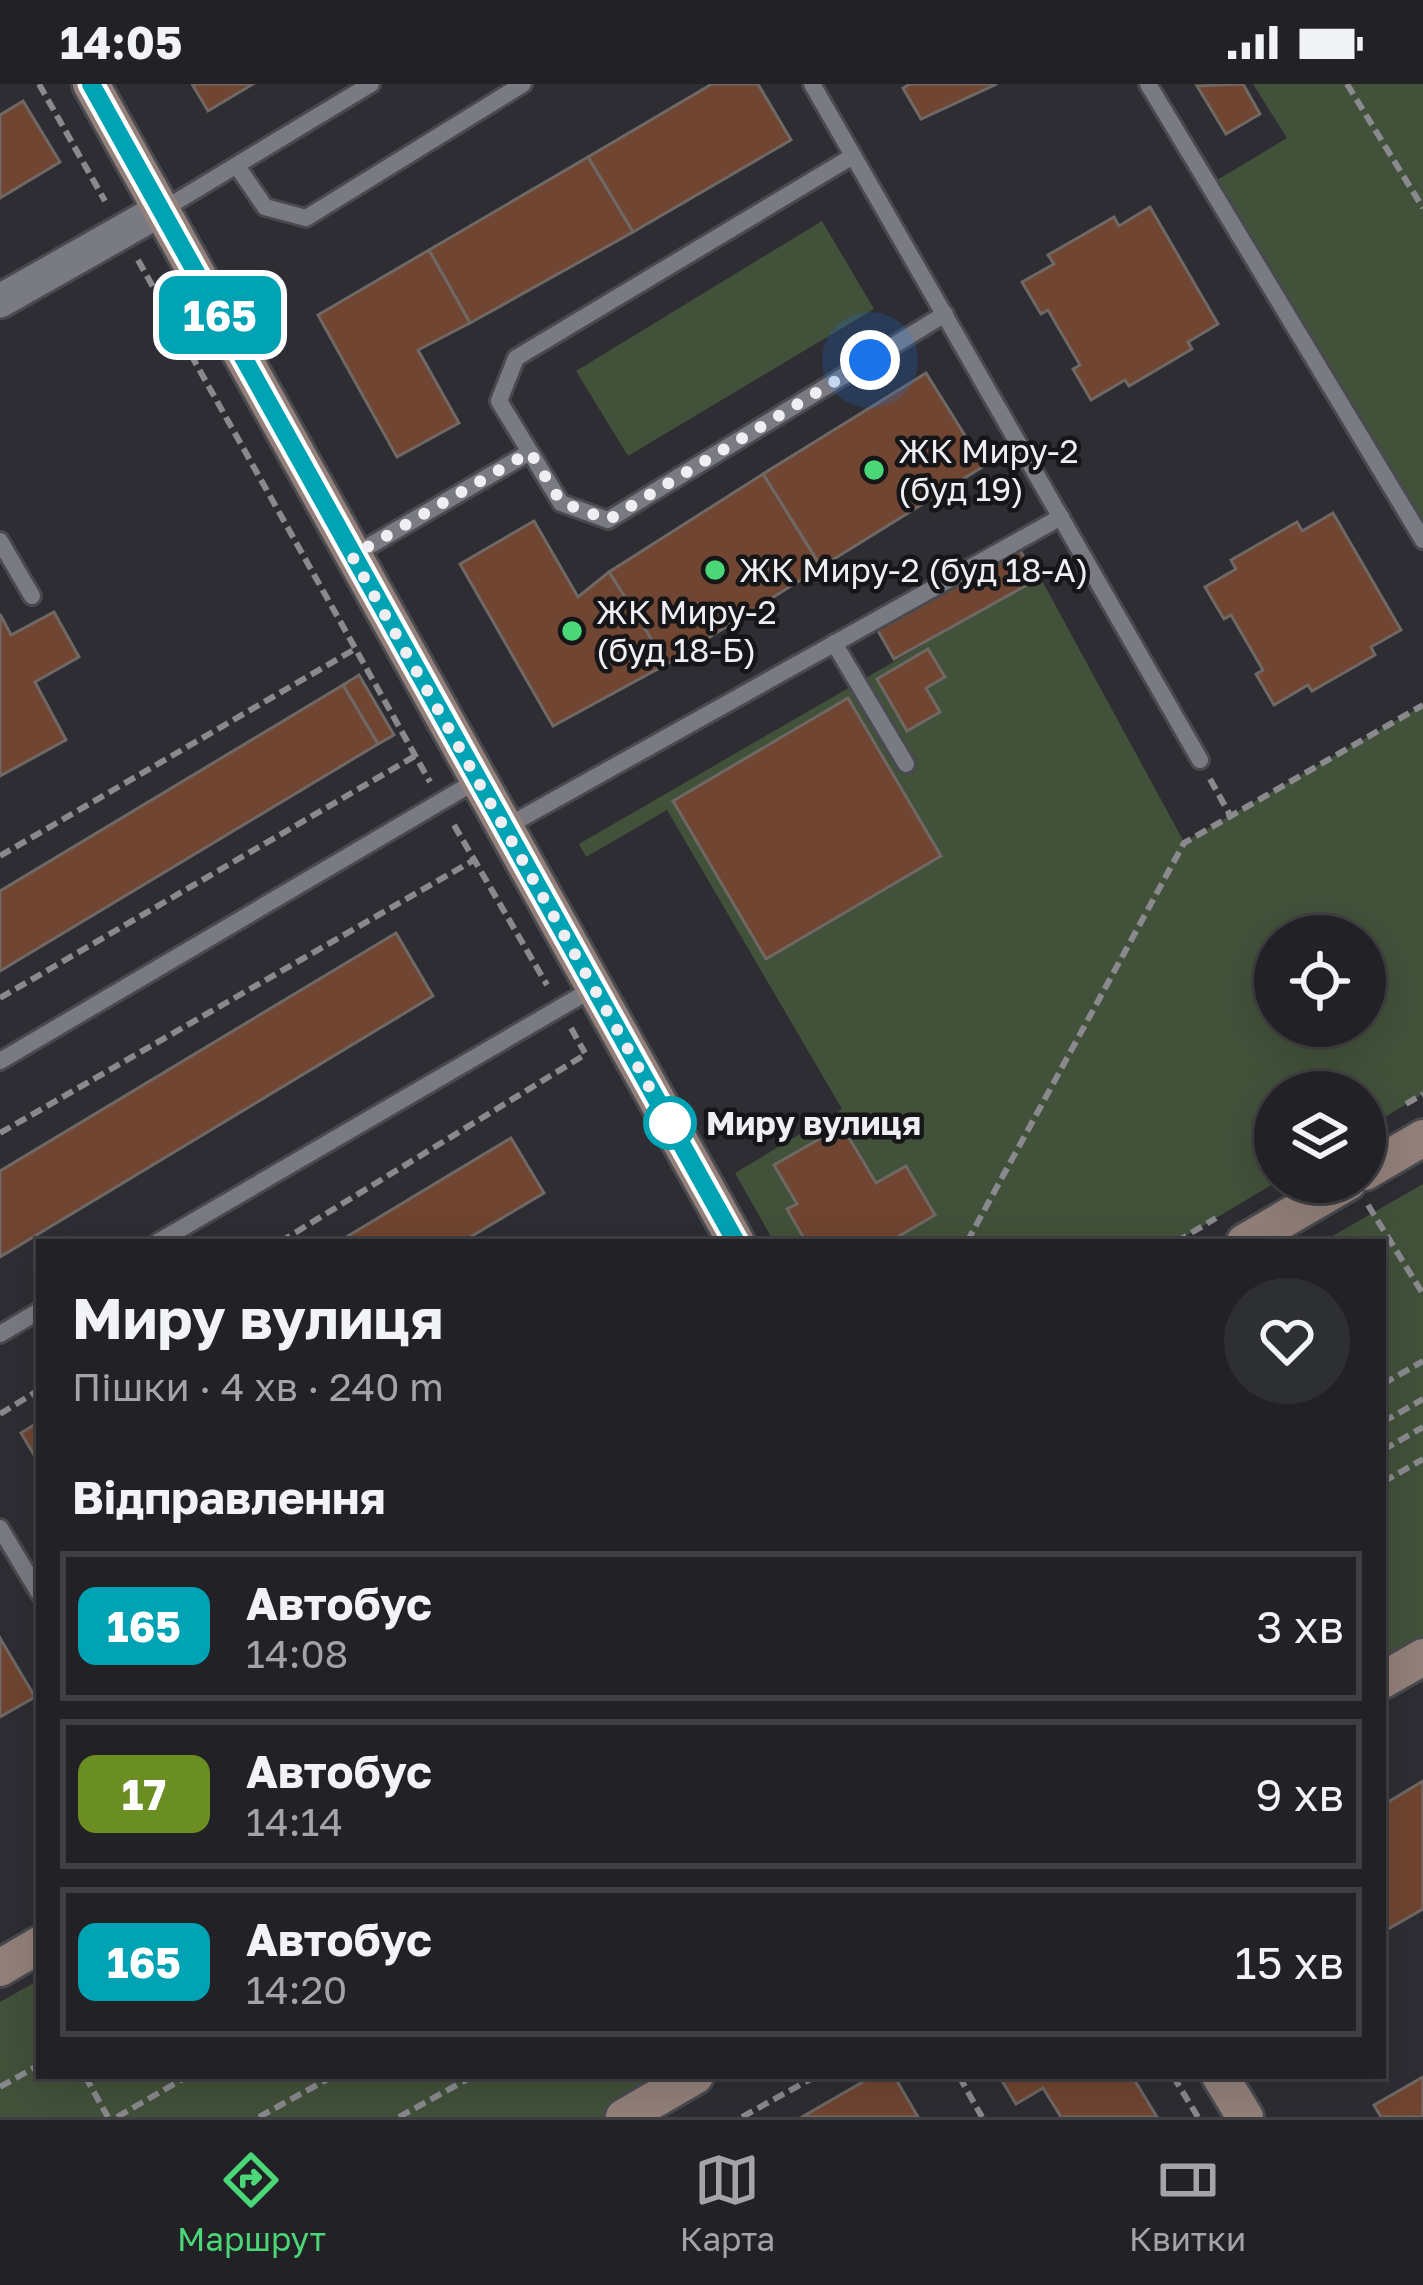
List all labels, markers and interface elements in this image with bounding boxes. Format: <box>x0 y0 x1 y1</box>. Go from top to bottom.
text: 14:05 <box>60 15 182 69</box>
line badge: 165 <box>151 276 289 354</box>
text: 165 <box>183 290 257 340</box>
your location <box>840 330 900 390</box>
place label: ЖК Миру-2 (буд 19) <box>898 431 1079 508</box>
marker: ЖК Миру-2 (буд 19) <box>861 457 887 483</box>
place label: ЖК Миру-2 (буд 18-А) <box>739 550 1088 589</box>
marker: ЖК Миру-2 (буд 18-А) <box>702 557 728 583</box>
place label: ЖК Миру-2 (буд 18-Б) <box>596 592 777 669</box>
marker: ЖК Миру-2 (буд 18-Б) <box>559 618 585 644</box>
map controls <box>1254 915 1386 1203</box>
button: locate <box>1254 915 1386 1047</box>
button: layers <box>1254 1071 1386 1203</box>
marker: Миру вулиця <box>645 1098 695 1148</box>
place label: Миру вулиця <box>706 1103 921 1142</box>
button: heart <box>1224 1278 1350 1404</box>
text: Миру вулиця <box>72 1283 443 1352</box>
text: Пішки · 4 хв · 240 m <box>72 1363 444 1410</box>
text: Відправлення <box>72 1470 386 1524</box>
text: Автобус <box>246 1576 432 1630</box>
text: 3 хв <box>1256 1599 1344 1653</box>
text: 165 <box>107 1601 181 1651</box>
text: 14:08 <box>246 1630 348 1677</box>
text: Автобус <box>246 1744 432 1798</box>
text: 9 хв <box>1255 1767 1344 1821</box>
text: 17 <box>122 1769 166 1819</box>
text: 14:14 <box>246 1798 343 1845</box>
text: Автобус <box>246 1912 432 1966</box>
text: 15 хв <box>1235 1935 1344 1989</box>
text: 165 <box>107 1937 181 1987</box>
text: 14:20 <box>246 1966 347 2013</box>
tab: Маршрут <box>177 2147 326 2258</box>
tab: Карта <box>680 2147 775 2258</box>
tab: Квитки <box>1129 2147 1246 2258</box>

